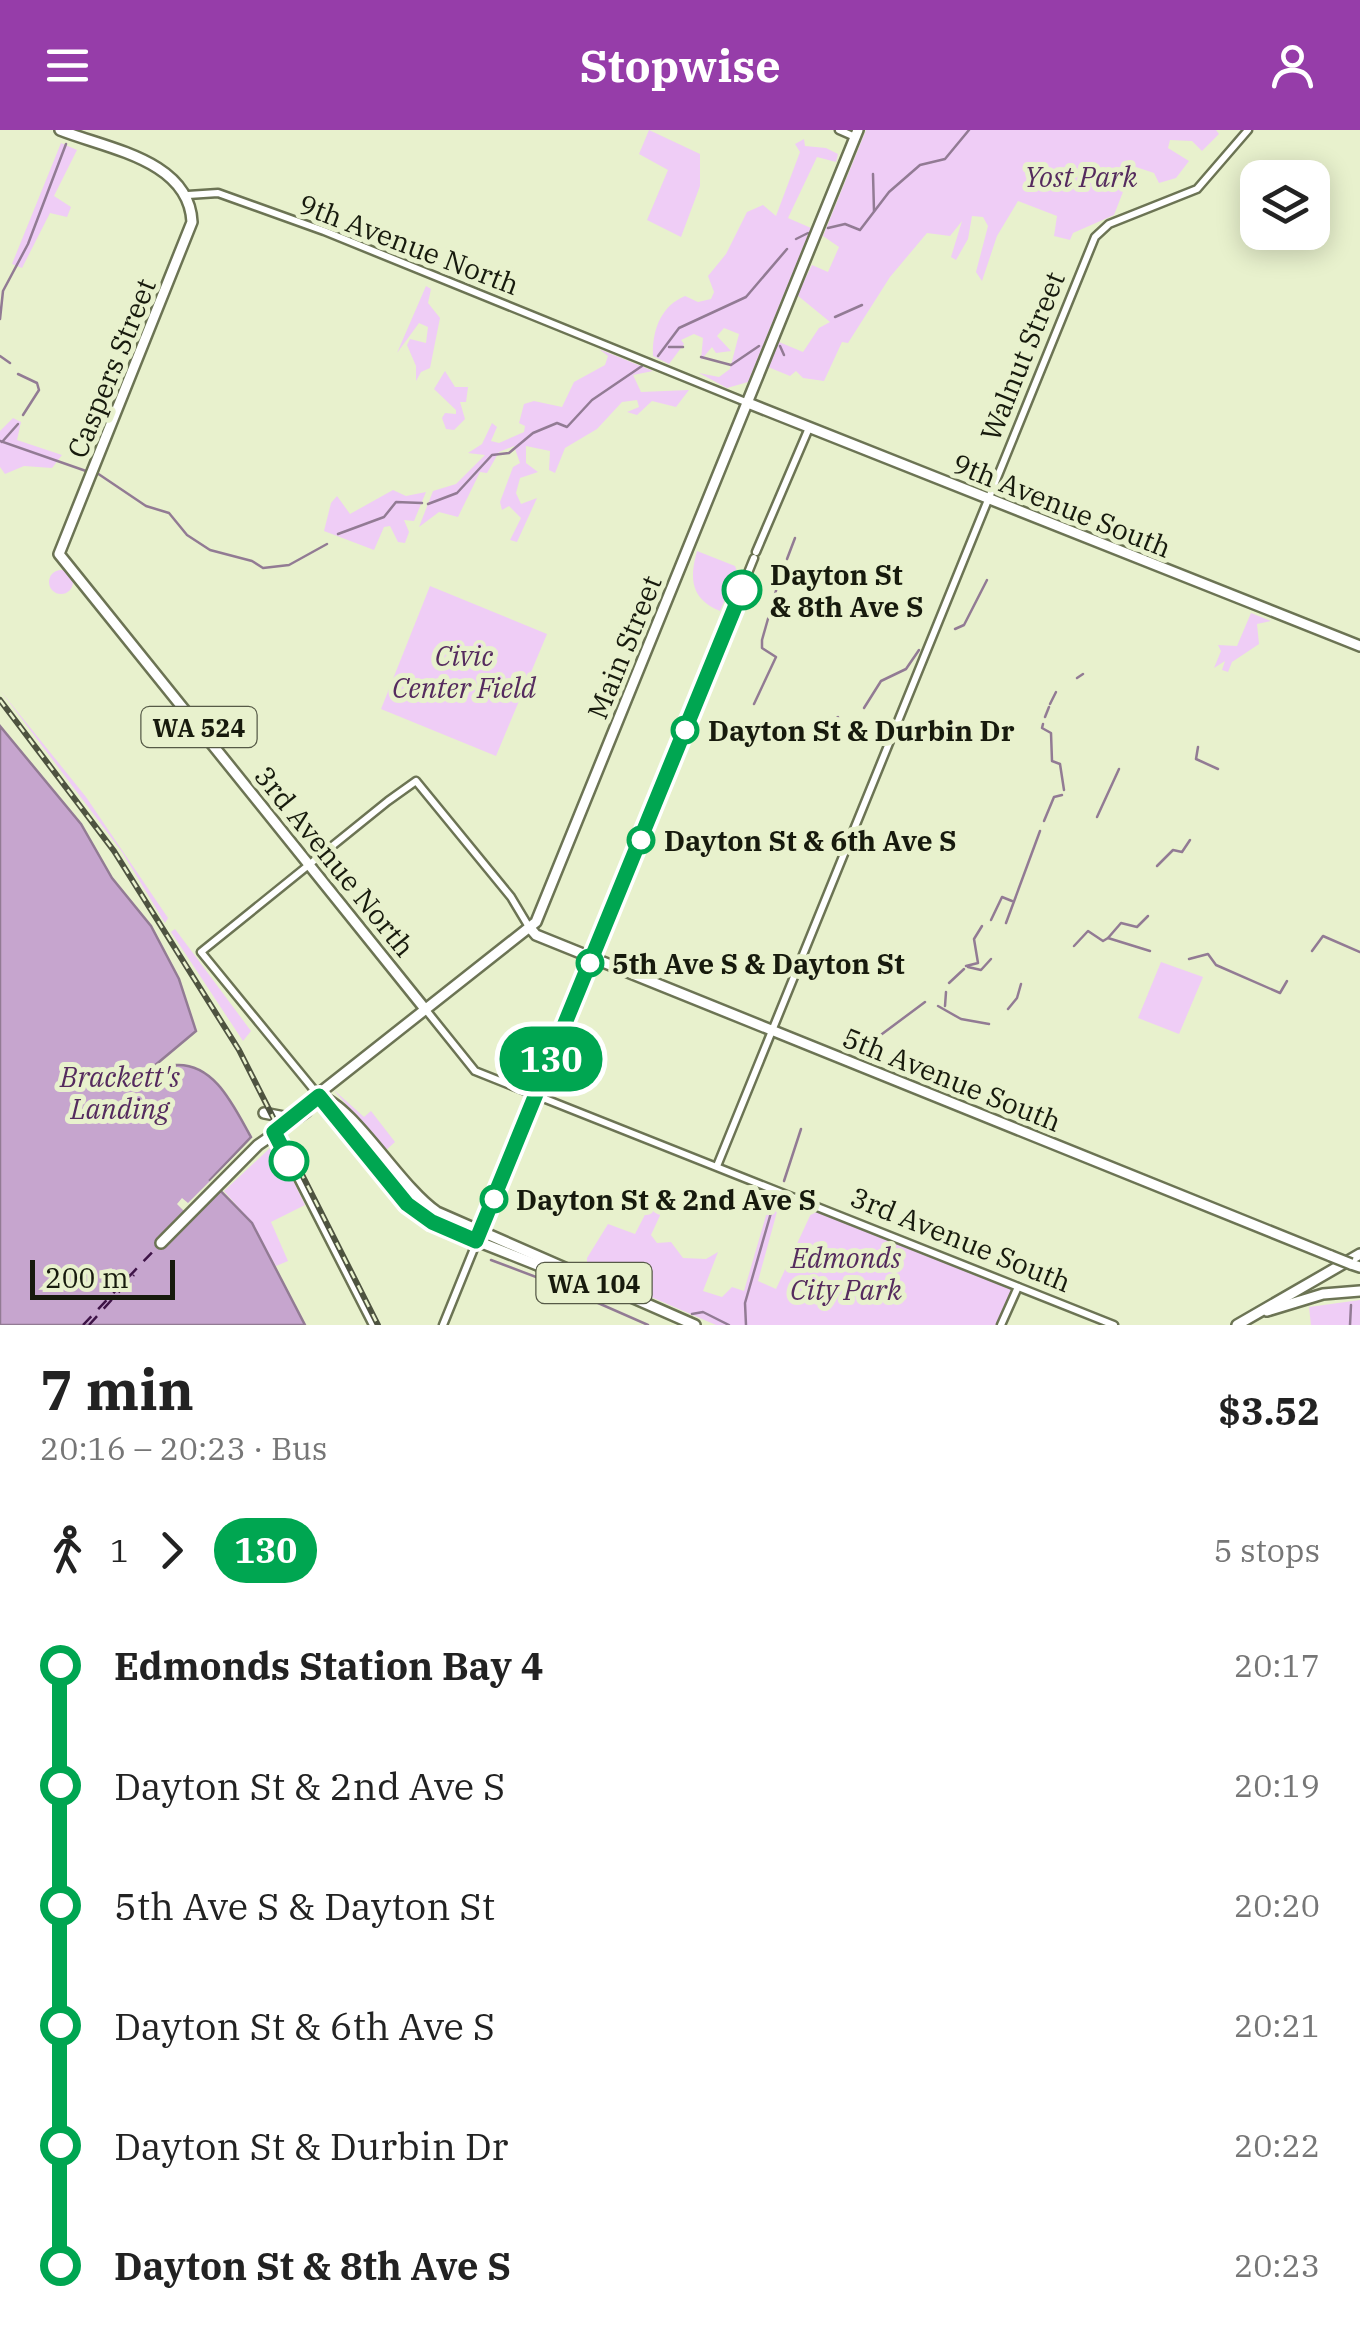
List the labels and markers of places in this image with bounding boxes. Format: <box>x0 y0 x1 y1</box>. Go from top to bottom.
place label: Dayton St & 8th Ave S <box>770 556 924 625</box>
marker: Dayton St & 8th Ave S <box>723 571 761 609</box>
place label: Dayton St & Durbin Dr <box>708 712 1015 749</box>
marker: Dayton St & Durbin Dr <box>672 717 698 743</box>
place label: Dayton St & 6th Ave S <box>664 822 957 859</box>
marker: Dayton St & 6th Ave S <box>628 827 654 853</box>
place label: 5th Ave S & Dayton St <box>612 945 905 982</box>
marker: 5th Ave S & Dayton St <box>577 950 603 976</box>
unlabelled marker <box>270 1142 308 1180</box>
place label: Dayton St & 2nd Ave S <box>516 1181 816 1218</box>
marker: Dayton St & 2nd Ave S <box>481 1186 507 1212</box>

